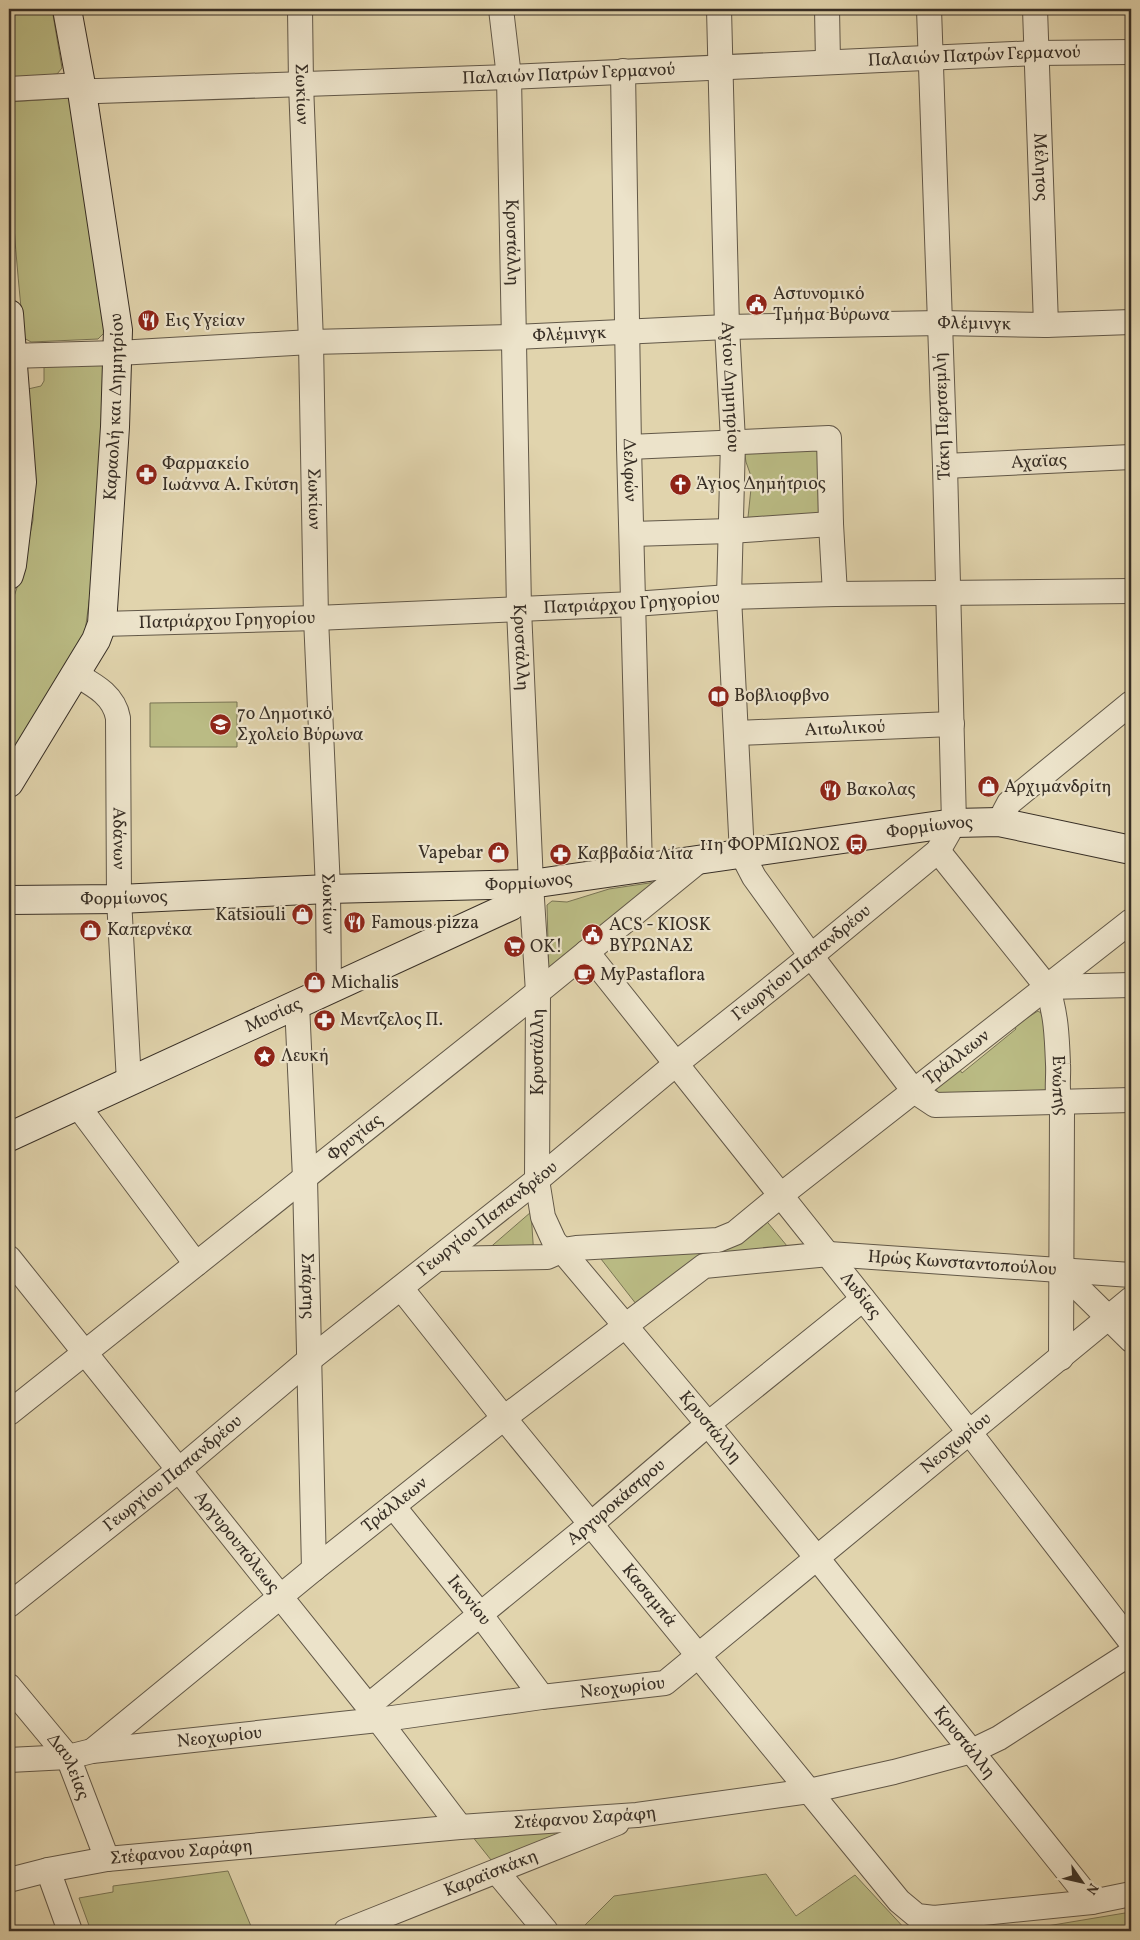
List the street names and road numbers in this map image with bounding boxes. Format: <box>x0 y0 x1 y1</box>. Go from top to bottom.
street label: Παλαιών Πατρών Γερμανού <box>867 40 1081 73</box>
street label: Παλαιών Πατρών Γερμανού <box>462 57 676 91</box>
street label: Σωκίων <box>288 63 315 125</box>
street label: Μέλητος <box>1027 133 1054 201</box>
street label: Κρυστάλλη <box>499 199 525 286</box>
street label: Φλέμινγκ <box>937 310 1012 337</box>
street label: Καραολή και Δημητρίου <box>98 312 131 501</box>
street label: Φλέμινγκ <box>532 320 607 349</box>
street label: Αγίου Δημητρίου <box>714 321 746 453</box>
street label: Τάκη Περτσεμλή <box>928 352 958 480</box>
street label: Δελφών <box>616 438 643 502</box>
street label: Αχαϊας <box>1010 448 1067 475</box>
street label: Σωκίων <box>301 468 327 530</box>
street label: Πατριάρχου Γρηγορίου <box>543 585 721 620</box>
street label: Κρυστάλλη <box>506 603 535 692</box>
street label: Πατριάρχου Γρηγορίου <box>138 606 316 635</box>
street label: Αιτωλικού <box>804 714 886 743</box>
street label: Αδάνων <box>106 807 131 870</box>
street label: Φορμίωνος <box>884 810 973 845</box>
street label: Φορμίωνος <box>485 866 574 898</box>
street label: Σωκίων <box>315 872 341 934</box>
street label: Φορμίωνος <box>80 884 168 912</box>
street label: Γεωργίου Παπανδρέου <box>726 899 877 1027</box>
street label: Μυσίας <box>241 991 306 1039</box>
street label: Κρυστάλλη <box>526 1008 551 1096</box>
street label: Τράλλεων <box>918 1023 995 1091</box>
street label: Ενώπης <box>1045 1054 1075 1116</box>
street label: Φρυγίας <box>322 1108 388 1168</box>
street label: Γεωργίου Παπανδρέου <box>412 1155 563 1282</box>
street label: Ηρώς Κωνσταντοπούλου <box>867 1244 1057 1282</box>
street label: Σπάρτης <box>294 1252 321 1319</box>
street label: Λυδίας <box>834 1266 887 1324</box>
street label: Κρυστάλλη <box>673 1386 748 1469</box>
street label: Νεοχωρίου <box>915 1406 997 1480</box>
street label: Γεωργίου Παπανδρέου <box>98 1409 248 1538</box>
street label: Αργυροκάστρου <box>561 1453 671 1551</box>
street label: Τράλλεων <box>356 1471 433 1539</box>
street label: Αργυρουπόλεως <box>188 1486 285 1599</box>
street label: Κασαμπά <box>616 1558 683 1633</box>
street label: Ικονίου <box>441 1570 497 1631</box>
street label: Νεοχωρίου <box>579 1671 666 1705</box>
street label: Κρυστάλλη <box>927 1701 1001 1784</box>
street label: Νεοχωρίου <box>176 1720 263 1754</box>
street label: Δαυλείας <box>41 1728 96 1803</box>
street label: Στέφανου Σαράφη <box>513 1800 658 1836</box>
street label: Στέφανου Σαράφη <box>109 1833 254 1871</box>
street label: Καραϊσκάκη <box>440 1843 542 1903</box>

